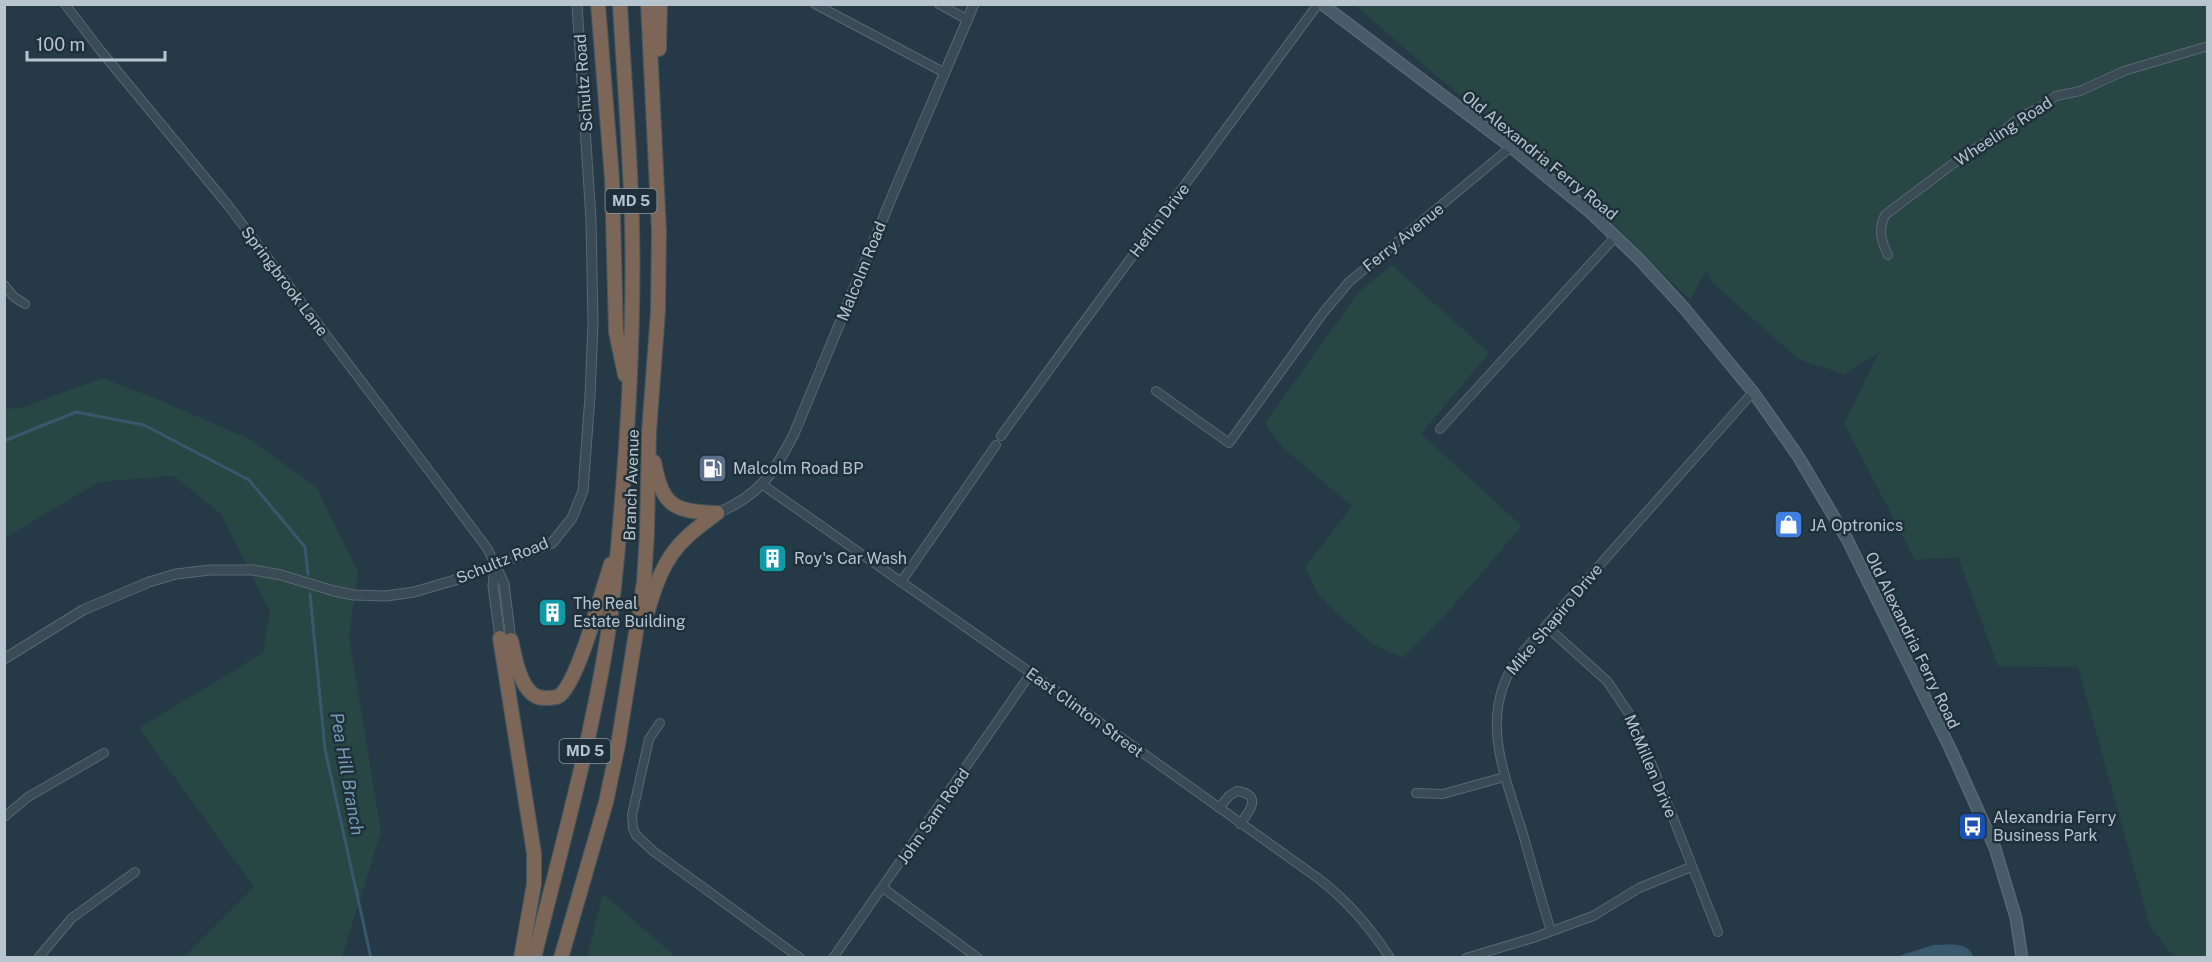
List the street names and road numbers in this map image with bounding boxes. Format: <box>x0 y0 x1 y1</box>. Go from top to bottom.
street label: Schultz Road <box>571 34 596 132</box>
street label: Old Alexandria Ferry Road <box>1458 87 1621 224</box>
street label: Wheeling Road <box>1951 93 2056 170</box>
street label: Heflin Drive <box>1126 180 1193 261</box>
road number: MD 5 <box>606 189 656 213</box>
street label: Ferry Avenue <box>1359 199 1448 276</box>
street label: Malcolm Road <box>833 219 890 324</box>
street label: Springbrook Lane <box>237 223 332 340</box>
street label: Branch Avenue <box>620 429 643 541</box>
street label: Schultz Road <box>453 533 551 588</box>
street label: Old Alexandria Ferry Road <box>1861 549 1964 732</box>
street label: Mike Shapiro Drive <box>1502 560 1606 679</box>
street label: East Clinton Street <box>1022 663 1147 761</box>
street label: McMillen Drive <box>1620 712 1681 821</box>
road number: MD 5 <box>560 739 610 763</box>
street label: John Sam Road <box>893 765 974 868</box>

